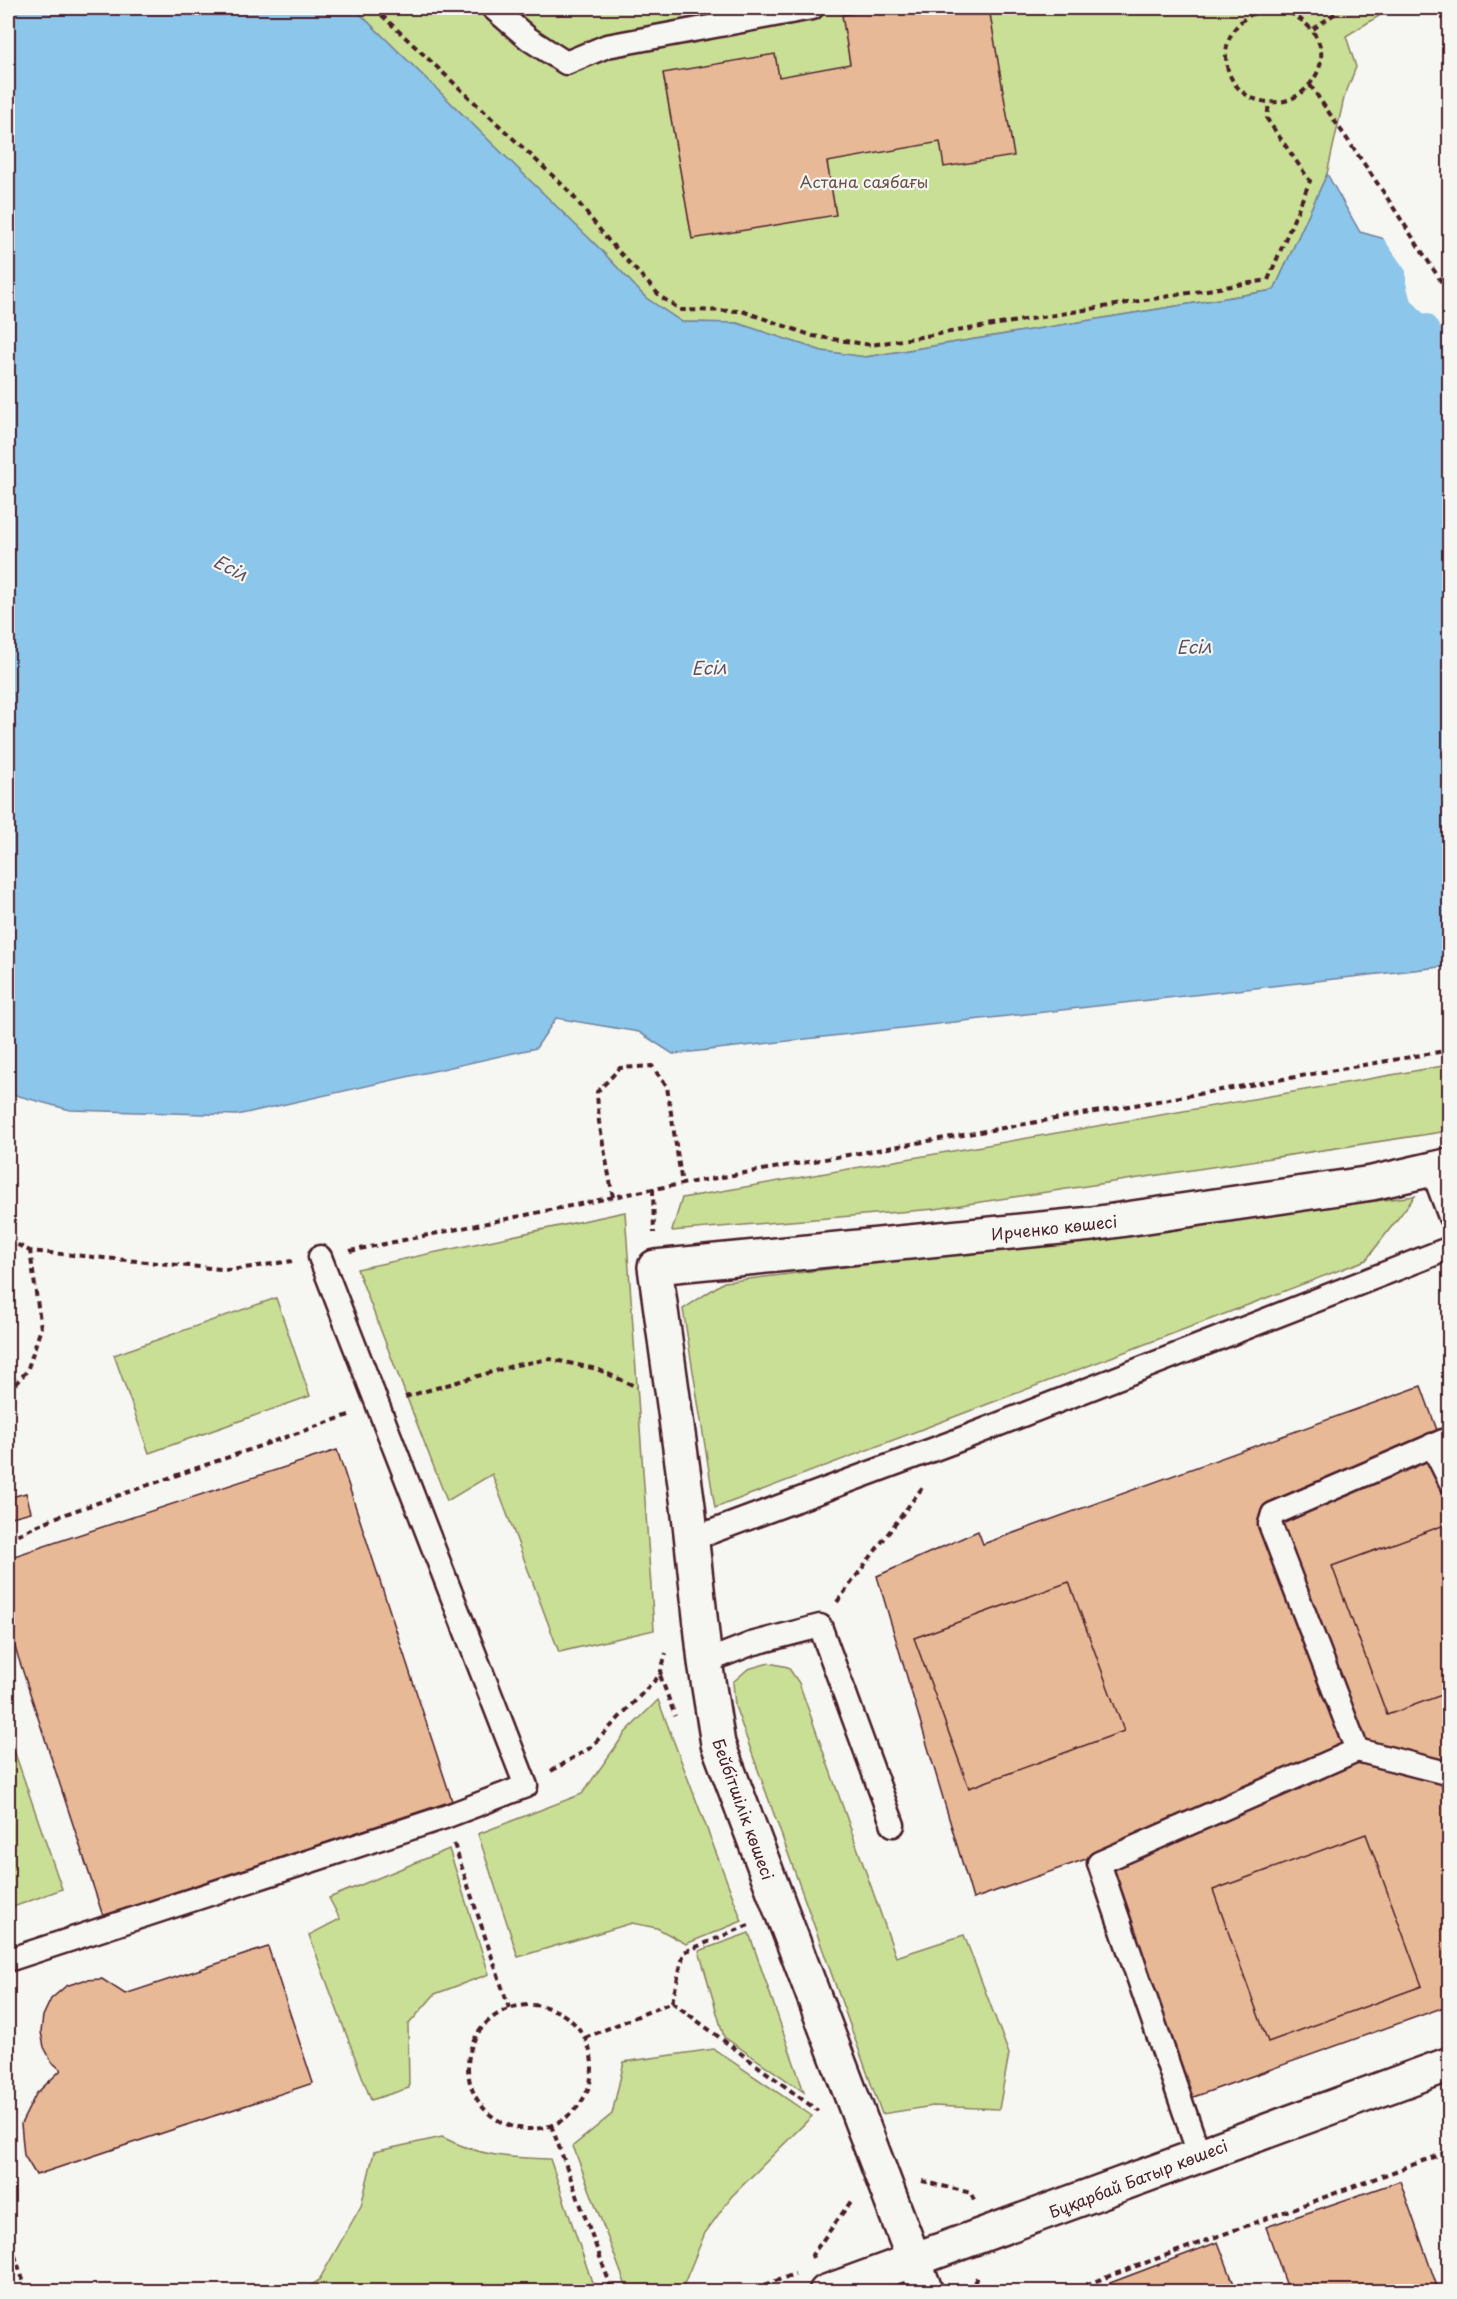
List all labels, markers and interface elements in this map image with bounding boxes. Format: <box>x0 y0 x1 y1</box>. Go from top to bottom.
park label: Астана саябағы <box>800 169 928 193</box>
water label: Есіл <box>209 547 253 587</box>
water label: Есіл <box>1176 632 1212 660</box>
water label: Есіл <box>691 653 727 681</box>
street label: Ирченко көшесі <box>990 1208 1118 1246</box>
street label: Бейбітшілік көшесі <box>707 1735 781 1883</box>
street label: Бұқарбай Батыр көшесі <box>1045 2133 1231 2223</box>

